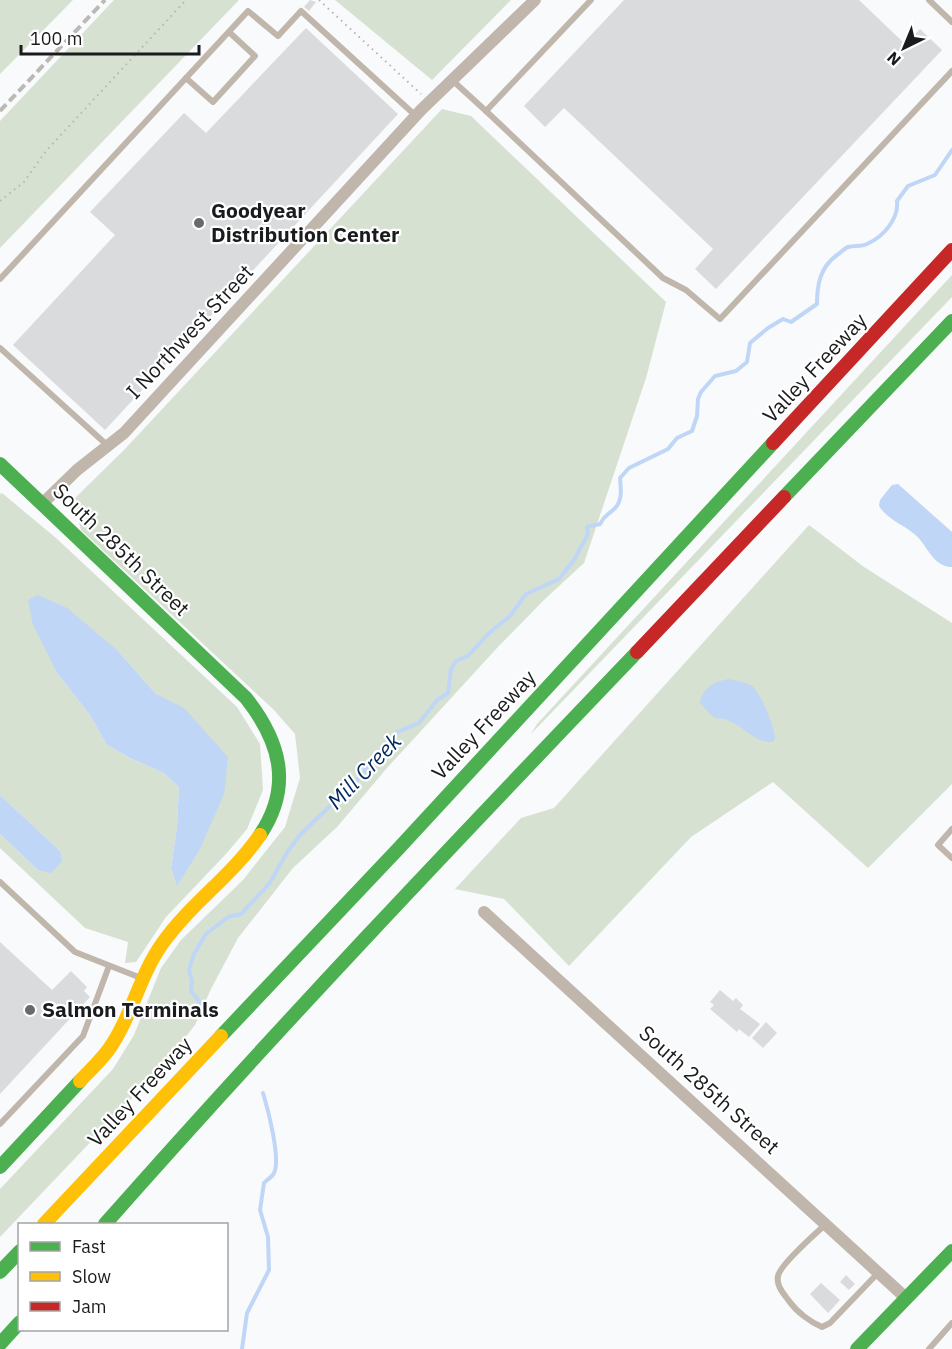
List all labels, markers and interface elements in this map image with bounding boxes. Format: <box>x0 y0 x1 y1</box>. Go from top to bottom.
scale bar <box>21 18 200 56</box>
north arrow <box>874 18 934 78</box>
text: 100 m <box>30 27 82 50</box>
text: N <box>883 48 905 70</box>
place label: Goodyear Distribution Center <box>211 196 400 248</box>
marker: Goodyear Distribution Center <box>192 216 206 230</box>
street label: I Northwest Street <box>120 258 259 405</box>
street label: Valley Freeway <box>756 306 873 428</box>
street label: South 285th Street <box>47 477 196 622</box>
street label: Valley Freeway <box>425 663 542 785</box>
water label: Mill Creek <box>320 726 407 815</box>
place label: Salmon Terminals <box>42 995 219 1023</box>
marker: Salmon Terminals <box>23 1003 37 1017</box>
street label: South 285th Street <box>633 1019 786 1160</box>
street label: Valley Freeway <box>81 1030 198 1152</box>
legend <box>18 1223 228 1331</box>
text: Fast <box>72 1235 106 1258</box>
text: Slow <box>72 1265 111 1288</box>
text: Jam <box>72 1295 107 1318</box>

